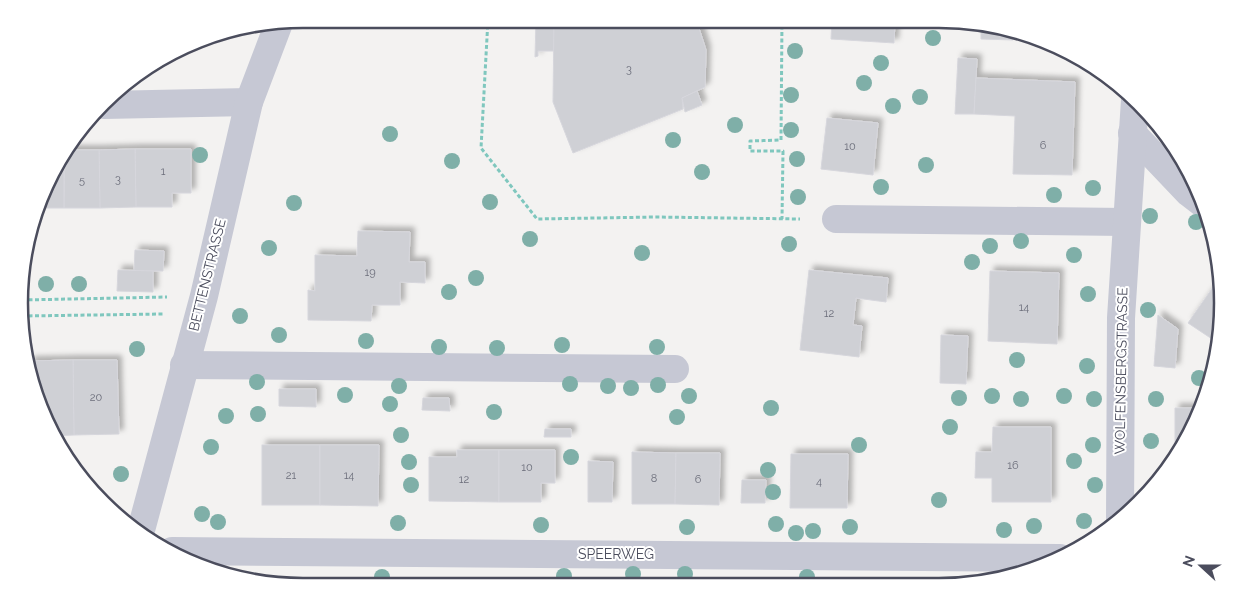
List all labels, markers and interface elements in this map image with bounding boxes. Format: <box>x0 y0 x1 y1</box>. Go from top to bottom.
house number: 3 <box>626 63 632 76</box>
house number: 6 <box>1040 139 1047 152</box>
house number: 10 <box>844 140 856 153</box>
house number: 1 <box>161 165 166 178</box>
house number: 3 <box>115 173 121 186</box>
house number: 5 <box>79 174 85 187</box>
street label: BETTENSTRASSE <box>185 217 229 333</box>
house number: 19 <box>364 266 376 279</box>
street label: WOLFENSBERGSTRASSE <box>1112 287 1130 455</box>
house number: 14 <box>1019 301 1029 314</box>
house number: 12 <box>824 307 834 320</box>
house number: 20 <box>90 391 102 404</box>
house number: 16 <box>1007 459 1019 472</box>
house number: 10 <box>521 461 533 474</box>
house number: 21 <box>286 469 297 482</box>
house number: 14 <box>344 469 354 482</box>
house number: 8 <box>651 472 657 485</box>
house number: 12 <box>459 473 469 486</box>
house number: 6 <box>695 473 702 486</box>
house number: 4 <box>816 475 822 488</box>
north arrow <box>1176 541 1226 591</box>
street label: SPEERWEG <box>578 546 654 562</box>
text: N <box>1179 553 1198 569</box>

